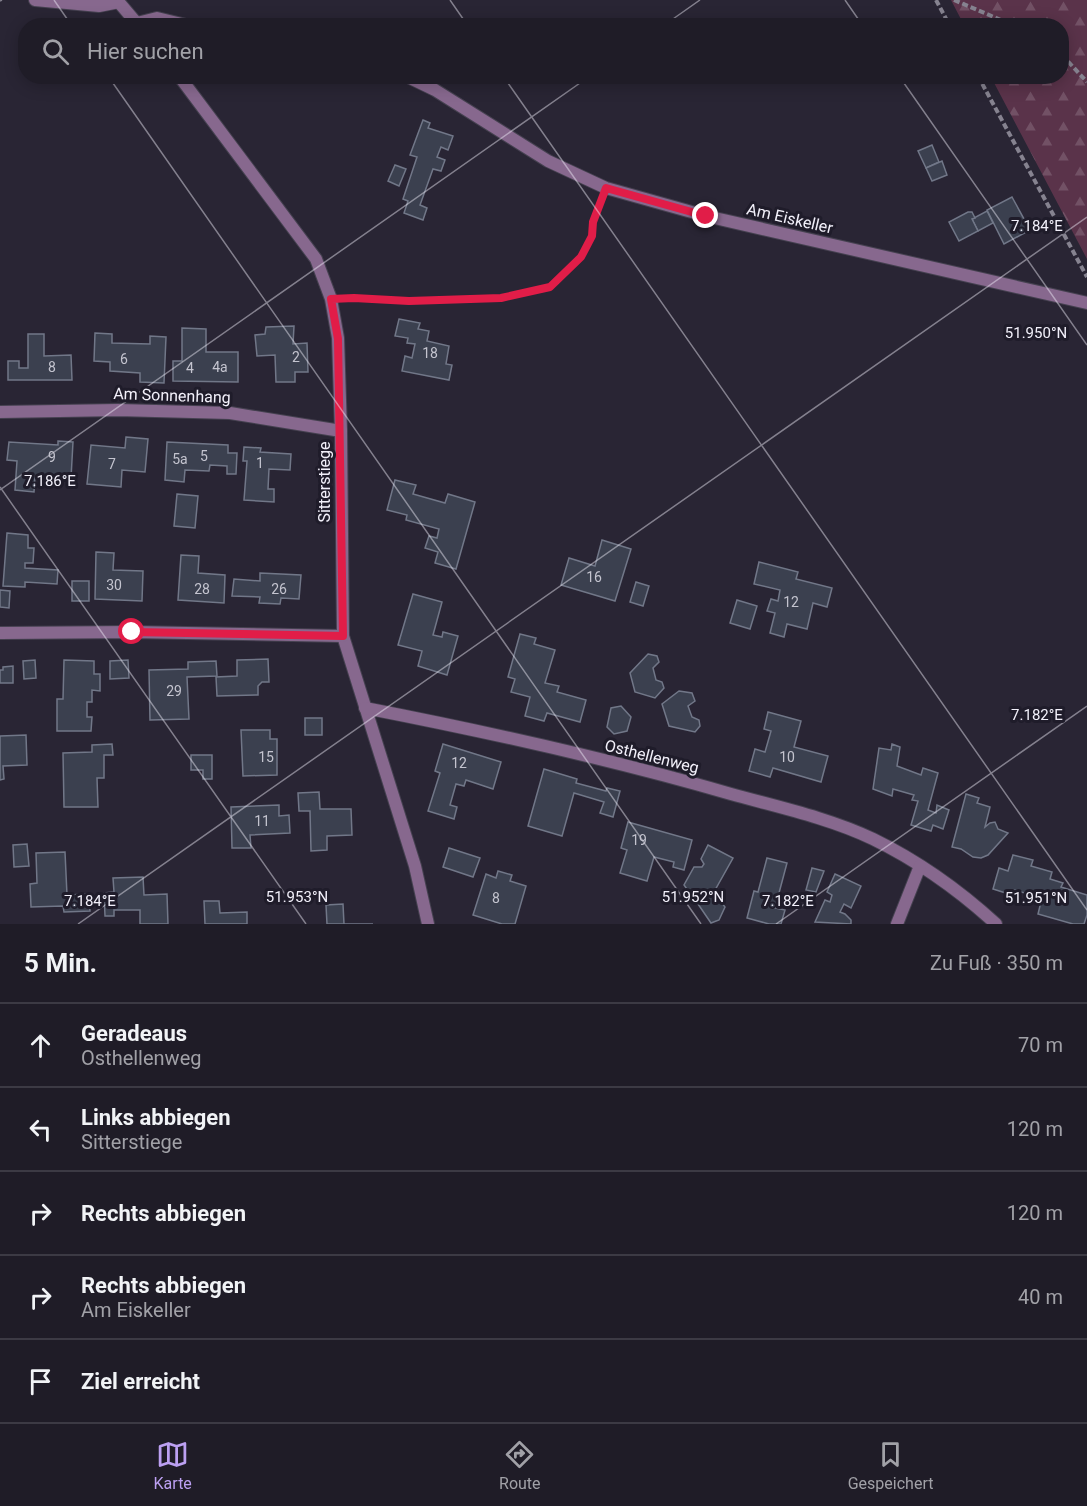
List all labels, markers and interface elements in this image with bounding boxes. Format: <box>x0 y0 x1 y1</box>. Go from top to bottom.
search box <box>18 18 1069 84</box>
icon: search <box>39 35 72 68</box>
text: Hier suchen <box>87 39 204 64</box>
street label: Am Eiskeller <box>745 199 835 238</box>
route end <box>692 202 718 228</box>
text: 7.184°E <box>1011 217 1063 235</box>
text: 51.950°N <box>1005 324 1067 342</box>
house number: 18 <box>422 345 438 361</box>
house number: 2 <box>292 349 300 365</box>
house number: 6 <box>120 351 128 367</box>
house number: 8 <box>48 359 56 375</box>
house number: 4a <box>212 359 228 375</box>
house number: 4 <box>186 360 194 376</box>
street label: Am Sonnenhang <box>113 384 231 407</box>
street label: Sitterstiege <box>315 441 334 523</box>
house number: 5 <box>200 448 208 464</box>
house number: 9 <box>48 449 56 465</box>
house number: 5a <box>172 451 188 467</box>
house number: 1 <box>256 455 264 471</box>
house number: 7 <box>108 456 116 472</box>
text: 7.186°E <box>24 472 76 490</box>
house number: 16 <box>586 569 602 585</box>
house number: 30 <box>106 577 122 593</box>
house number: 28 <box>194 581 210 597</box>
house number: 26 <box>271 581 287 597</box>
house number: 12 <box>783 594 799 610</box>
route start <box>118 618 144 644</box>
house number: 29 <box>166 683 182 699</box>
text: 7.182°E <box>1011 706 1063 724</box>
street label: Osthellenweg <box>603 736 701 777</box>
house number: 15 <box>258 749 274 765</box>
house number: 10 <box>779 749 795 765</box>
house number: 12 <box>451 755 467 771</box>
house number: 11 <box>254 813 270 829</box>
house number: 19 <box>631 832 647 848</box>
text: 51.953°N <box>266 888 328 906</box>
text: 51.952°N <box>662 888 724 906</box>
text: 51.951°N <box>1005 889 1067 907</box>
house number: 8 <box>492 890 500 906</box>
text: 7.184°E <box>64 892 116 910</box>
text: 7.182°E <box>762 892 814 910</box>
text: 5 Min. <box>24 948 97 978</box>
text: Zu Fuß · 350 m <box>930 951 1063 975</box>
text: Geradeaus <box>81 1021 187 1046</box>
icon: ahead <box>24 1029 57 1062</box>
text: 70 m <box>1018 1033 1063 1057</box>
text: Osthellenweg <box>81 1046 202 1070</box>
text: Links abbiegen <box>81 1105 231 1130</box>
icon: left <box>24 1113 57 1146</box>
text: 120 m <box>1007 1117 1063 1141</box>
text: Sitterstiege <box>81 1130 182 1154</box>
icon: right <box>24 1197 57 1230</box>
text: Rechts abbiegen <box>81 1201 246 1226</box>
text: 120 m <box>1007 1201 1063 1225</box>
text: Rechts abbiegen <box>81 1273 246 1298</box>
icon: right <box>24 1281 57 1314</box>
text: 40 m <box>1018 1285 1063 1309</box>
text: Am Eiskeller <box>81 1298 191 1322</box>
icon: arrive <box>24 1365 57 1398</box>
text: Ziel erreicht <box>81 1369 200 1394</box>
tab: Karte <box>154 1438 192 1493</box>
tab: Route <box>499 1438 541 1493</box>
tab: Gespeichert <box>848 1438 933 1493</box>

